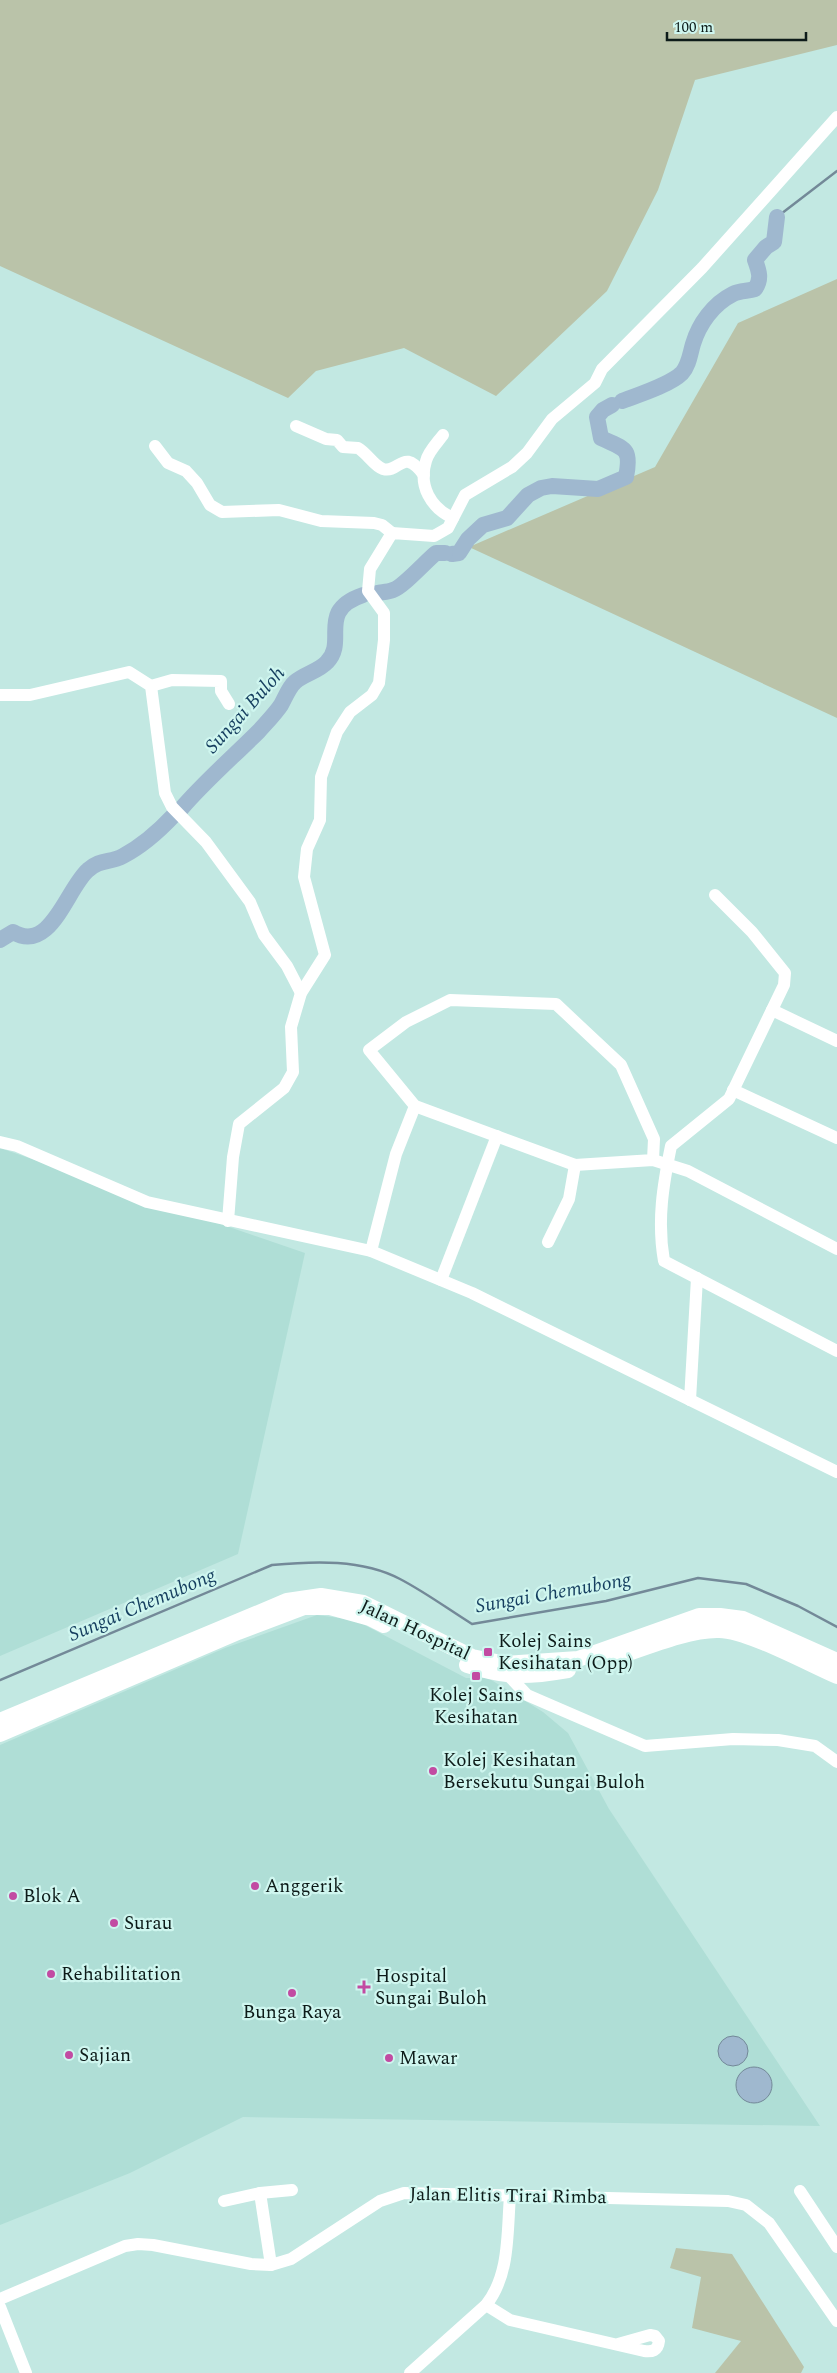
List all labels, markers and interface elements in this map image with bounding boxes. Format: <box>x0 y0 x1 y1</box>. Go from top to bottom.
scale bar <box>667 10 806 42</box>
text: 100 m <box>674 16 713 39</box>
water label: Sungai Buloh <box>198 660 292 760</box>
water label: Sungai Chemubong <box>64 1560 221 1649</box>
water label: Sungai Chemubong <box>473 1564 634 1621</box>
street label: Jalan Hospital <box>355 1592 475 1668</box>
place label: Kolej Sains Kesihatan (Opp) <box>498 1627 633 1678</box>
marker: Kolej Sains Kesihatan (Opp) <box>482 1646 494 1658</box>
marker: Kolej Sains Kesihatan <box>470 1670 482 1682</box>
place label: Kolej Sains Kesihatan <box>429 1681 523 1732</box>
place label: Kolej Kesihatan Bersekutu Sungai Buloh <box>443 1746 645 1797</box>
marker: Kolej Kesihatan Bersekutu Sungai Buloh <box>427 1765 439 1777</box>
place label: Anggerik <box>265 1872 344 1901</box>
marker: Anggerik <box>249 1880 261 1892</box>
place label: Blok A <box>23 1882 81 1911</box>
marker: Blok A <box>7 1890 19 1902</box>
place label: Surau <box>124 1909 173 1938</box>
marker: Surau <box>108 1917 120 1929</box>
place label: Rehabilitation <box>61 1960 181 1989</box>
place label: Hospital Sungai Buloh <box>375 1962 487 2013</box>
marker: Rehabilitation <box>45 1968 57 1980</box>
marker: Hospital Sungai Buloh <box>357 1980 371 1994</box>
marker: Bunga Raya <box>286 1987 298 1999</box>
place label: Bunga Raya <box>243 1998 342 2027</box>
place label: Sajian <box>79 2041 131 2070</box>
place label: Mawar <box>399 2044 458 2073</box>
marker: Sajian <box>63 2049 75 2061</box>
marker: Mawar <box>383 2052 395 2064</box>
street label: Jalan Elitis Tirai Rimba <box>409 2180 608 2212</box>

